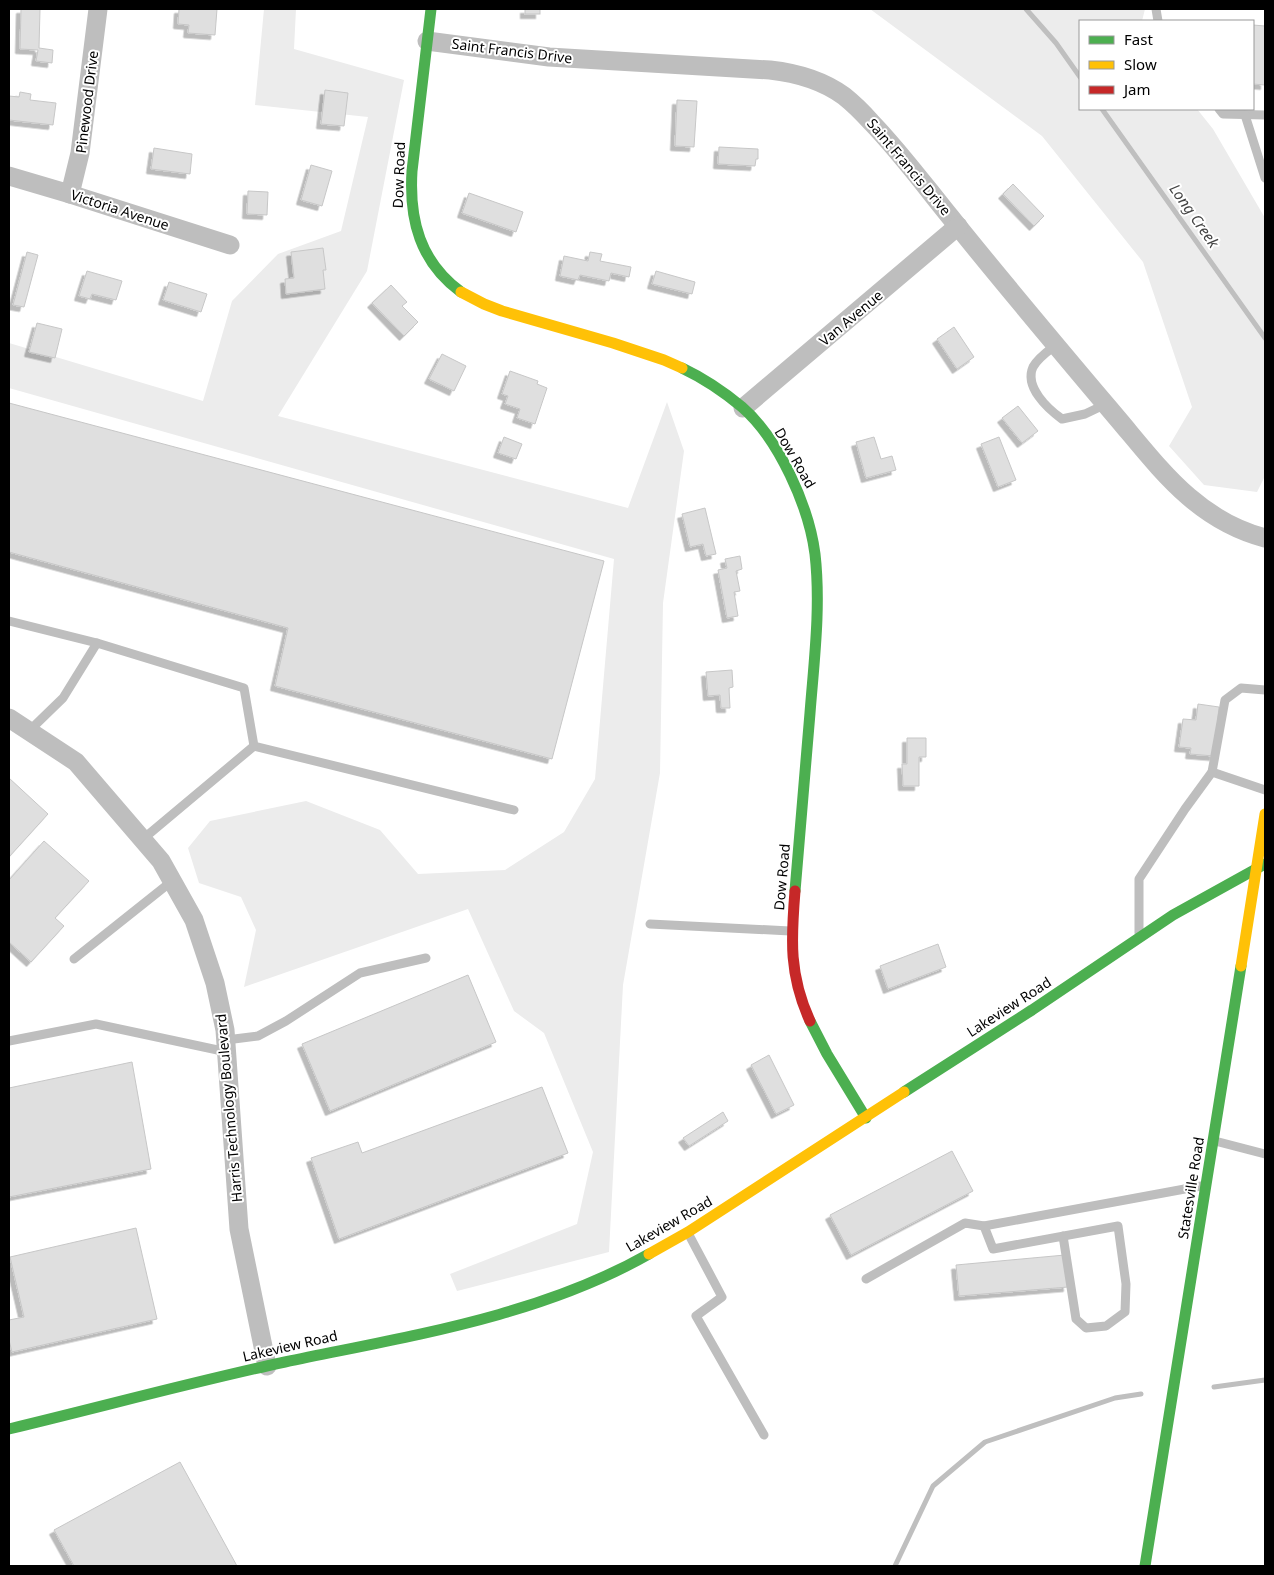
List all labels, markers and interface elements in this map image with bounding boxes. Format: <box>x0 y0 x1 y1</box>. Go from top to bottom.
legend <box>1079 20 1254 110</box>
text: Fast <box>1124 29 1153 49</box>
street label: Saint Francis Drive <box>451 34 573 67</box>
street label: Pinewood Drive <box>71 49 102 154</box>
text: Slow <box>1124 54 1157 74</box>
text: Jam <box>1122 79 1151 99</box>
street label: Saint Francis Drive <box>863 114 956 219</box>
street label: Dow Road <box>388 141 409 209</box>
water label: Long Creek <box>1165 179 1224 252</box>
street label: Victoria Avenue <box>69 185 172 234</box>
street label: Van Avenue <box>815 285 887 350</box>
street label: Dow Road <box>771 424 820 491</box>
street label: Dow Road <box>769 843 794 911</box>
street label: Lakeview Road <box>963 972 1055 1041</box>
street label: Harris Technology Boulevard <box>211 1013 246 1203</box>
street label: Statesville Road <box>1173 1135 1208 1240</box>
street label: Lakeview Road <box>622 1191 715 1256</box>
street label: Lakeview Road <box>241 1325 339 1366</box>

